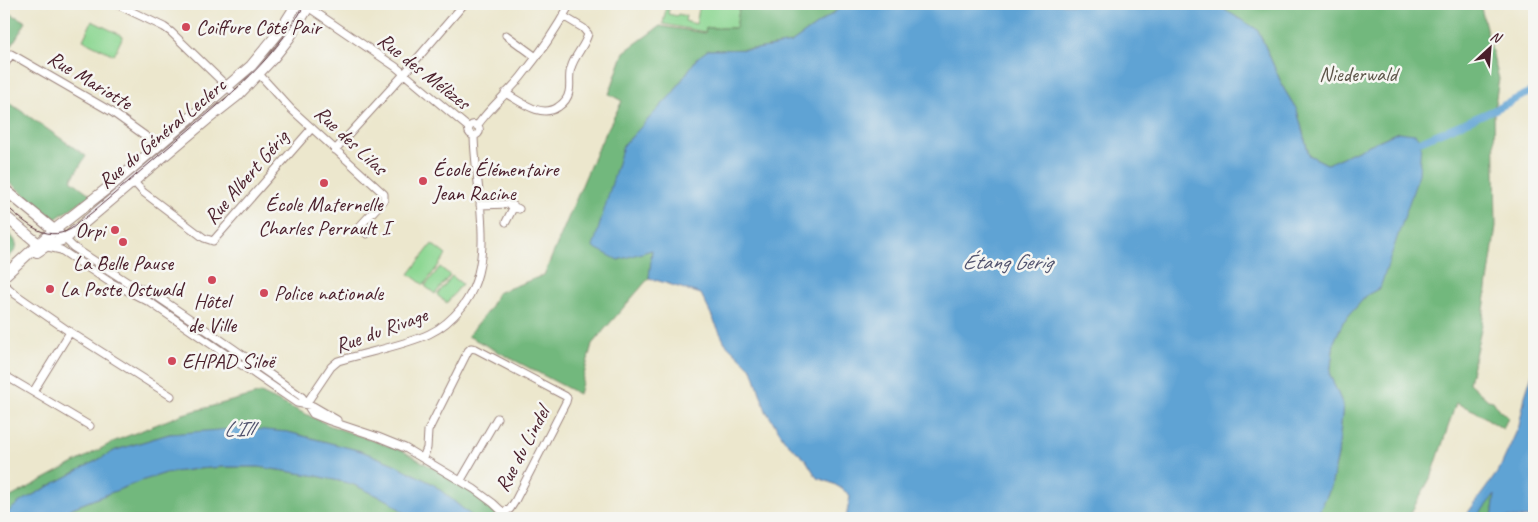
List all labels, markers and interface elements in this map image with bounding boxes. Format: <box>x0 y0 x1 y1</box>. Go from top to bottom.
place label: Coiffure Côté Pair <box>196 14 323 40</box>
marker: Coiffure Côté Pair <box>180 21 192 33</box>
north arrow <box>1466 22 1516 72</box>
street label: Rue des Mélèzes <box>372 27 477 116</box>
text: N <box>1488 27 1505 47</box>
street label: Rue Mariotte <box>43 45 138 116</box>
park label: Niederwald <box>1319 61 1401 87</box>
street label: Rue du Général Leclerc <box>93 71 232 194</box>
street label: Rue des Lilas <box>309 100 394 181</box>
street label: Rue Albert Gérig <box>198 124 295 229</box>
place label: École Élémentaire Jean Racine <box>432 156 561 206</box>
marker: École Élémentaire Jean Racine <box>417 175 429 187</box>
marker: École Maternelle Charles Perrault I <box>318 177 330 189</box>
place label: École Maternelle Charles Perrault I <box>258 191 394 241</box>
place label: Orpi <box>75 217 108 243</box>
marker: Orpi <box>109 224 121 236</box>
marker: La Belle Pause <box>117 236 129 248</box>
water label: Étang Gerig <box>962 248 1055 276</box>
place label: La Belle Pause <box>73 250 174 276</box>
marker: Hôtel de Ville <box>206 274 218 286</box>
place label: La Poste Ostwald <box>60 276 186 302</box>
place label: Police nationale <box>274 280 384 306</box>
marker: La Poste Ostwald <box>44 283 56 295</box>
marker: Police nationale <box>258 287 270 299</box>
place label: Hôtel de Ville <box>188 288 237 338</box>
street label: Rue du Rivage <box>331 301 432 359</box>
place label: EHPAD Siloë <box>182 348 277 374</box>
marker: EHPAD Siloë <box>166 355 178 367</box>
street label: Rue du Lindel <box>489 399 557 496</box>
water label: L'Ill <box>224 415 260 443</box>

